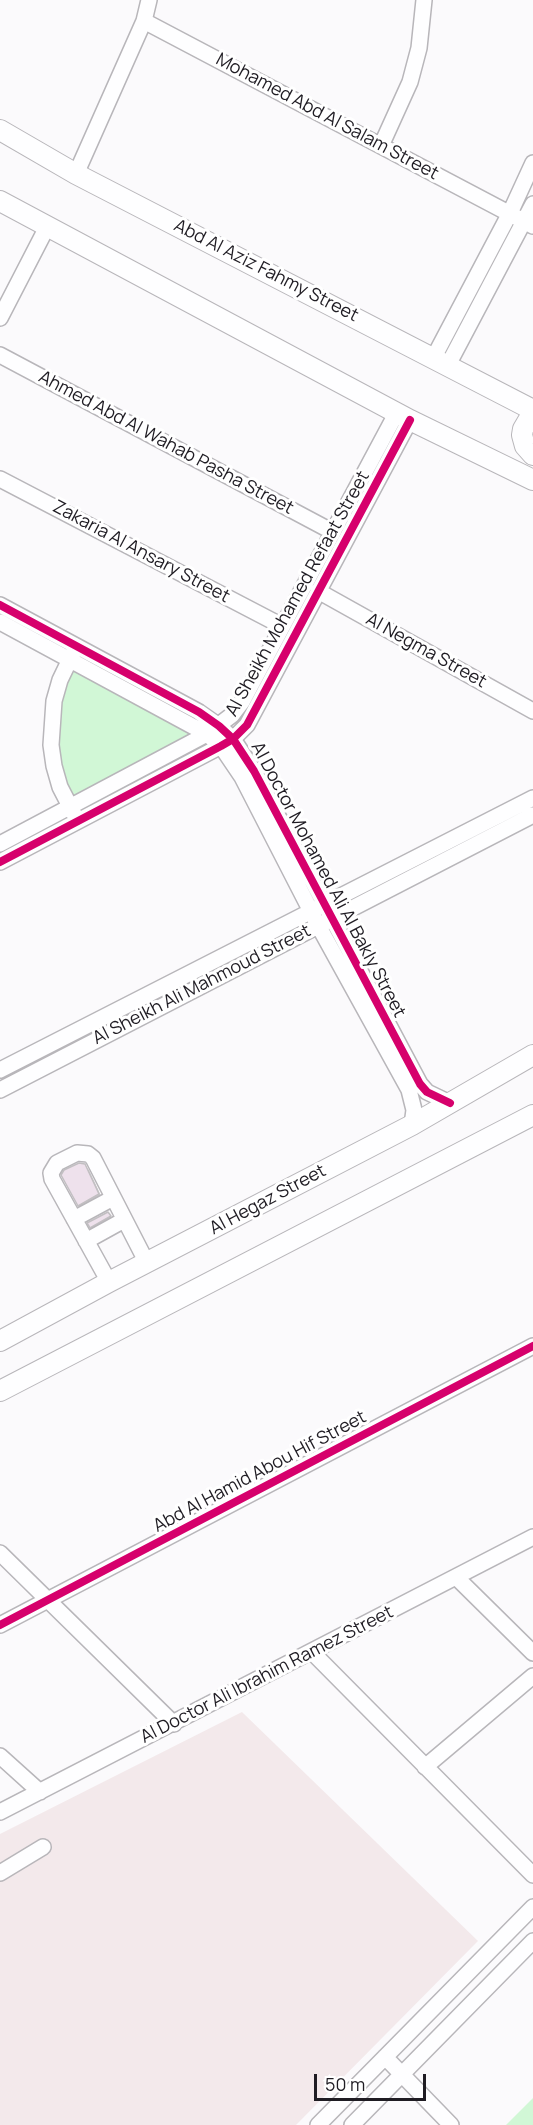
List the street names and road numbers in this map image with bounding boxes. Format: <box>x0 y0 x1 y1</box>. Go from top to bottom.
street label: Mohamed Abd Al Salam Street <box>212 49 442 185</box>
street label: Abd Al Aziz Fahmy Street <box>170 215 362 327</box>
street label: Ahmed Abd Al Wahab Pasha Street <box>35 366 297 520</box>
street label: Al Sheikh Mohamed Refaat Street <box>221 468 375 720</box>
street label: Zakaria Al Ansary Street <box>49 496 233 608</box>
street label: Al Negma Street <box>362 609 490 693</box>
street label: Al Doctor Mohamed Ali Al Bakly Street <box>246 739 410 1021</box>
street label: Al Sheikh Ali Mahmoud Street <box>89 920 315 1050</box>
street label: Al Hegaz Street <box>206 1160 330 1240</box>
street label: Abd Al Hamid Abou Hif Street <box>150 1407 370 1537</box>
street label: Al Doctor Ali Ibrahim Ramez Street <box>137 1602 397 1748</box>

